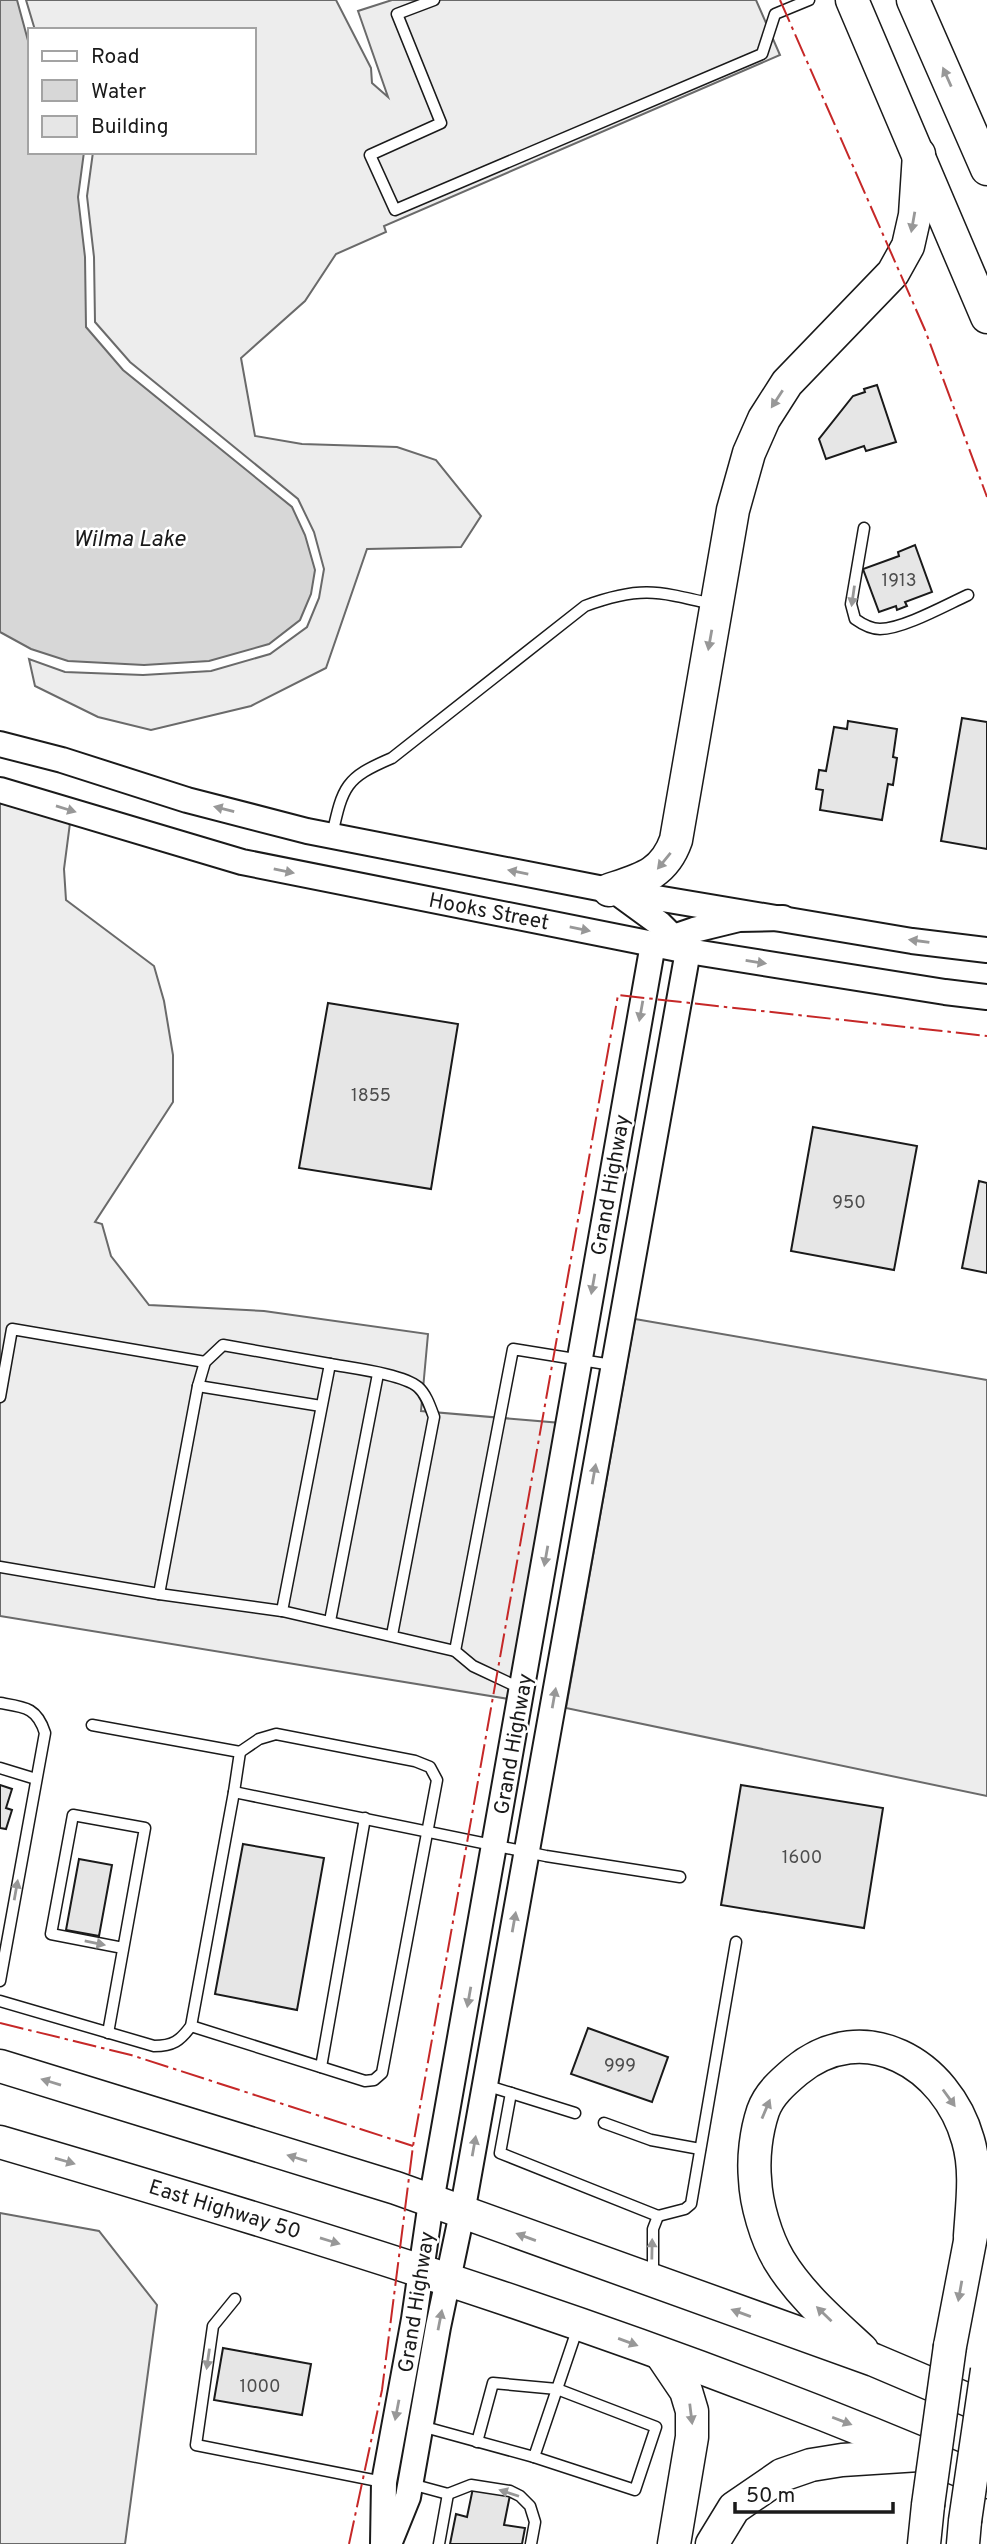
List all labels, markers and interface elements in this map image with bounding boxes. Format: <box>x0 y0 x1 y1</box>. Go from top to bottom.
legend <box>28 28 256 154</box>
text: Road <box>91 44 140 71</box>
one-way arrow <box>941 66 952 87</box>
text: Water <box>91 79 146 106</box>
text: Building <box>91 114 169 141</box>
one-way arrow <box>907 211 918 233</box>
one-way arrow <box>770 389 783 409</box>
water label: Wilma Lake <box>73 526 186 555</box>
house number: 1913 <box>881 570 917 593</box>
one-way arrow <box>848 585 859 607</box>
one-way arrow <box>705 629 716 651</box>
one-way arrow <box>55 804 76 814</box>
one-way arrow <box>213 804 234 814</box>
one-way arrow <box>657 851 672 869</box>
one-way arrow <box>273 865 295 876</box>
one-way arrow <box>507 867 529 878</box>
street label: Hooks Street <box>426 888 551 937</box>
one-way arrow <box>569 924 591 935</box>
one-way arrow <box>908 936 930 947</box>
one-way arrow <box>745 957 767 968</box>
one-way arrow <box>635 1000 646 1022</box>
house number: 1855 <box>351 1085 391 1108</box>
street label: Grand Highway <box>586 1113 637 1258</box>
house number: 950 <box>832 1192 866 1215</box>
one-way arrow <box>587 1273 598 1295</box>
one-way arrow <box>589 1463 600 1485</box>
one-way arrow <box>540 1545 551 1567</box>
street label: Grand Highway <box>489 1672 540 1817</box>
one-way arrow <box>549 1687 560 1709</box>
house number: 1600 <box>782 1847 822 1870</box>
one-way arrow <box>11 1878 22 1900</box>
one-way arrow <box>509 1911 520 1933</box>
one-way arrow <box>85 1937 107 1948</box>
one-way arrow <box>463 1986 474 2008</box>
house number: 999 <box>604 2055 636 2078</box>
one-way arrow <box>40 2076 61 2086</box>
one-way arrow <box>942 2089 957 2107</box>
one-way arrow <box>760 2099 772 2119</box>
one-way arrow <box>469 2135 480 2157</box>
one-way arrow <box>286 2152 307 2162</box>
one-way arrow <box>55 2157 76 2167</box>
street label: East Highway 50 <box>145 2174 304 2246</box>
street label: Grand Highway <box>393 2230 442 2375</box>
one-way arrow <box>516 2231 537 2242</box>
one-way arrow <box>320 2236 341 2246</box>
one-way arrow <box>647 2237 658 2259</box>
one-way arrow <box>954 2280 965 2302</box>
one-way arrow <box>815 2305 832 2322</box>
one-way arrow <box>730 2307 751 2318</box>
one-way arrow <box>434 2309 445 2331</box>
one-way arrow <box>618 2337 639 2348</box>
one-way arrow <box>203 2348 214 2370</box>
house number: 1000 <box>239 2376 281 2399</box>
one-way arrow <box>392 2399 403 2421</box>
one-way arrow <box>685 2403 696 2425</box>
one-way arrow <box>831 2416 852 2427</box>
scale bar <box>735 2470 892 2514</box>
text: 50 m <box>746 2483 795 2510</box>
one-way arrow <box>499 2488 520 2498</box>

